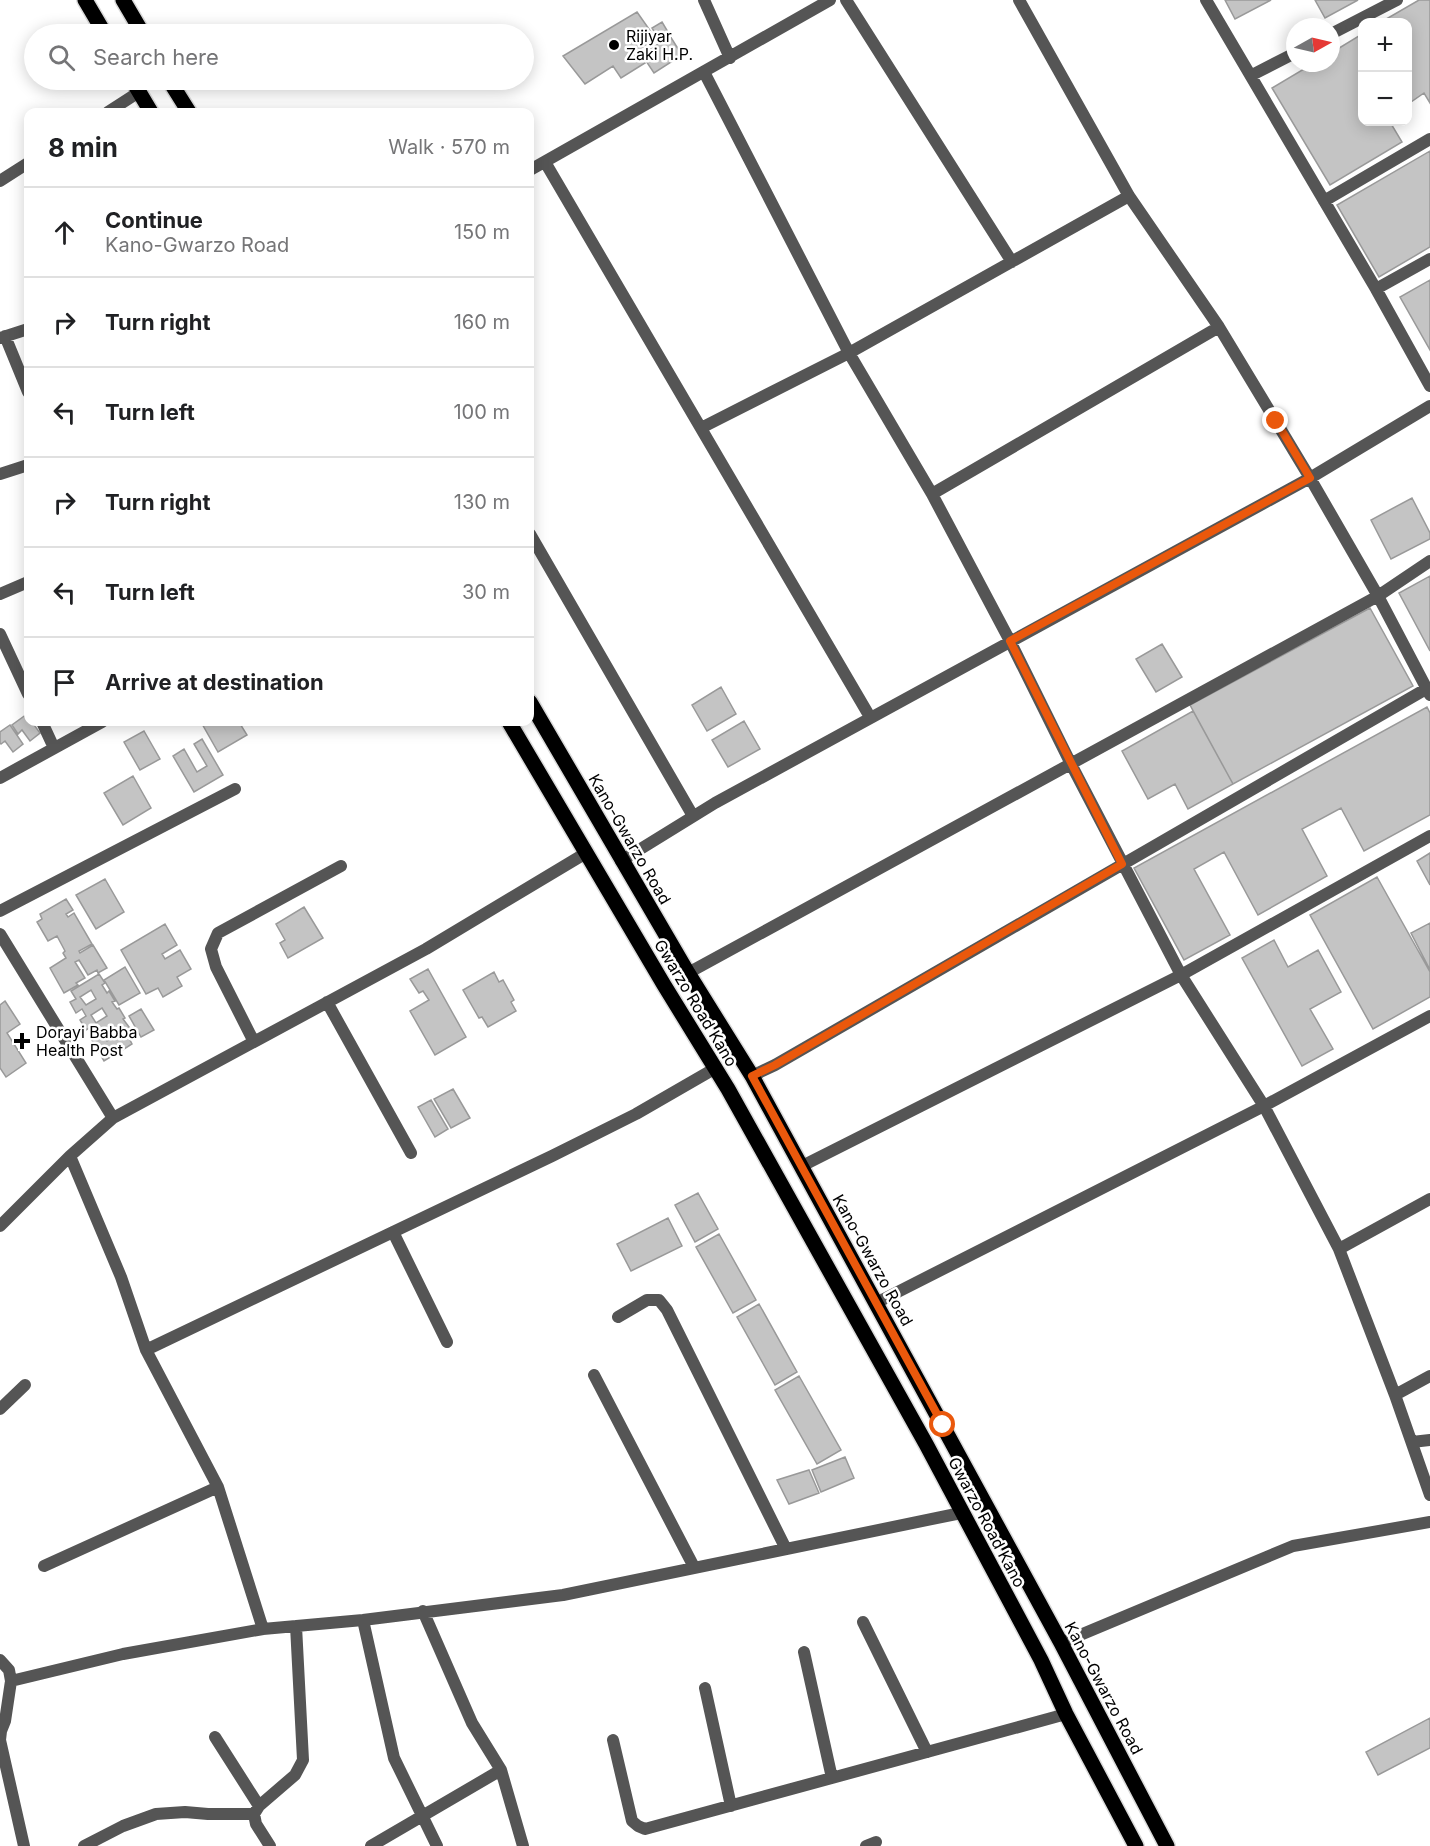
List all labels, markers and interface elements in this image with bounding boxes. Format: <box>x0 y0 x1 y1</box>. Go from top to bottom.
north arrow <box>1286 18 1340 72</box>
map controls <box>1358 18 1412 126</box>
button: + <box>1358 18 1412 72</box>
search box <box>24 24 534 90</box>
place label: Rijiyar Zaki H.P. <box>626 26 693 64</box>
marker: Rijiyar Zaki H.P. <box>607 38 621 52</box>
icon: search <box>45 41 78 74</box>
text: Search here <box>93 44 219 70</box>
button: − <box>1358 72 1412 126</box>
text: 8 min <box>48 132 118 163</box>
text: Walk · 570 m <box>388 135 510 159</box>
text: Continue <box>105 207 203 233</box>
icon: ahead <box>48 216 81 249</box>
text: 150 m <box>454 220 510 244</box>
text: Kano-Gwarzo Road <box>105 233 289 257</box>
icon: right <box>48 306 81 339</box>
text: Turn right <box>105 309 211 335</box>
text: 160 m <box>454 310 510 334</box>
icon: left <box>48 396 81 429</box>
text: Turn left <box>105 399 195 425</box>
text: 100 m <box>453 400 510 424</box>
route end <box>1262 407 1288 433</box>
icon: right <box>48 486 81 519</box>
text: Turn right <box>105 489 211 515</box>
text: 130 m <box>454 490 510 514</box>
icon: left <box>48 576 81 609</box>
text: Turn left <box>105 579 195 605</box>
text: 30 m <box>462 580 510 604</box>
icon: arrive <box>48 666 81 699</box>
text: Arrive at destination <box>105 669 324 695</box>
street label: Kano-Gwarzo Road <box>584 770 676 908</box>
street label: Gwarzo Road Kano <box>650 936 742 1070</box>
place label: Dorayi Babba Health Post <box>36 1022 137 1060</box>
marker: Dorayi Babba Health Post <box>13 1032 31 1050</box>
street label: Kano-Gwarzo Road <box>829 1191 917 1329</box>
route start <box>929 1411 955 1437</box>
street label: Gwarzo Road Kano <box>944 1453 1030 1591</box>
street label: Kano-Gwarzo Road <box>1061 1618 1147 1758</box>

